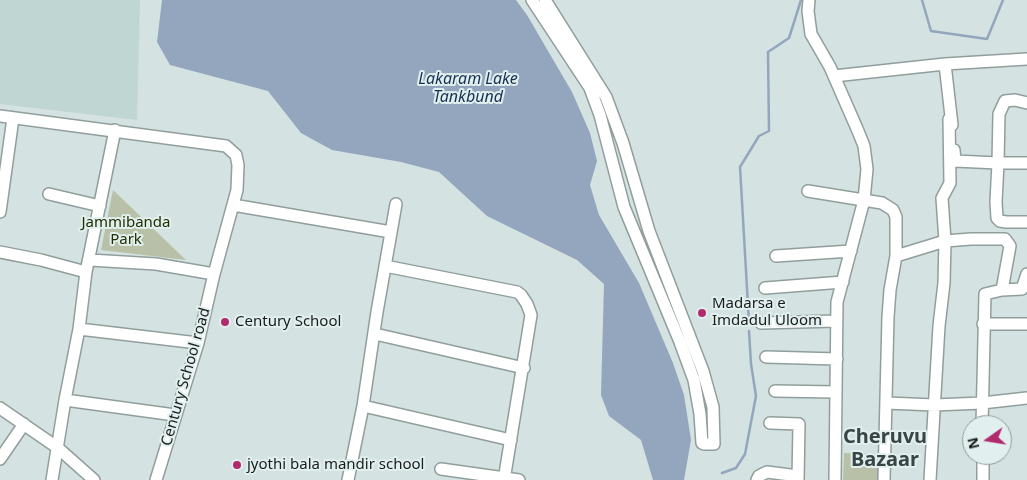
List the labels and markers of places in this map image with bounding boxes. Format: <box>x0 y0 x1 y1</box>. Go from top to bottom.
place label: Madarsa e Imdadul Uloom <box>712 295 822 330</box>
marker: Madarsa e Imdadul Uloom <box>696 307 708 319</box>
place label: Century School <box>235 313 341 331</box>
marker: Century School <box>219 316 231 328</box>
place label: jyothi bala mandir school <box>247 456 424 474</box>
marker: jyothi bala mandir school <box>231 459 243 471</box>

